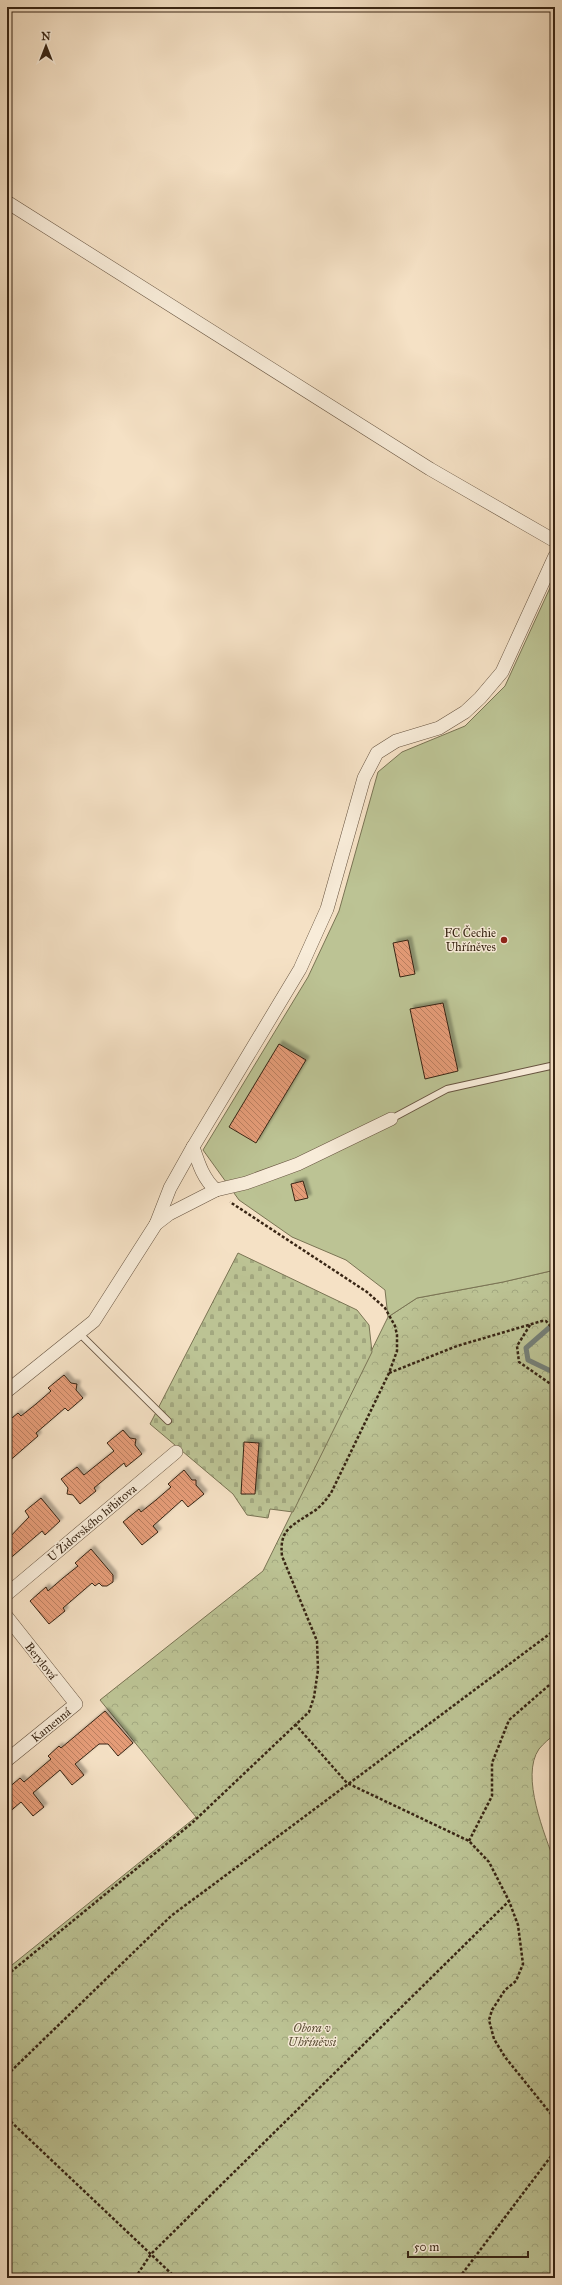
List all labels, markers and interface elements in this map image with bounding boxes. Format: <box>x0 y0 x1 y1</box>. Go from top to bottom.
north arrow <box>26 26 66 66</box>
text: N <box>41 30 51 43</box>
place label: FC Čechie Uhříněves <box>444 924 496 954</box>
marker: FC Čechie Uhříněves <box>499 935 509 945</box>
street label: U Židovského hřbitova <box>43 1479 140 1564</box>
street label: Berylová <box>22 1640 60 1683</box>
street label: Kamenná <box>28 1704 74 1745</box>
park label: Obora v Uhříněvsi <box>288 2021 337 2049</box>
scale bar <box>408 2233 528 2259</box>
text: 50 m <box>414 2240 439 2254</box>

